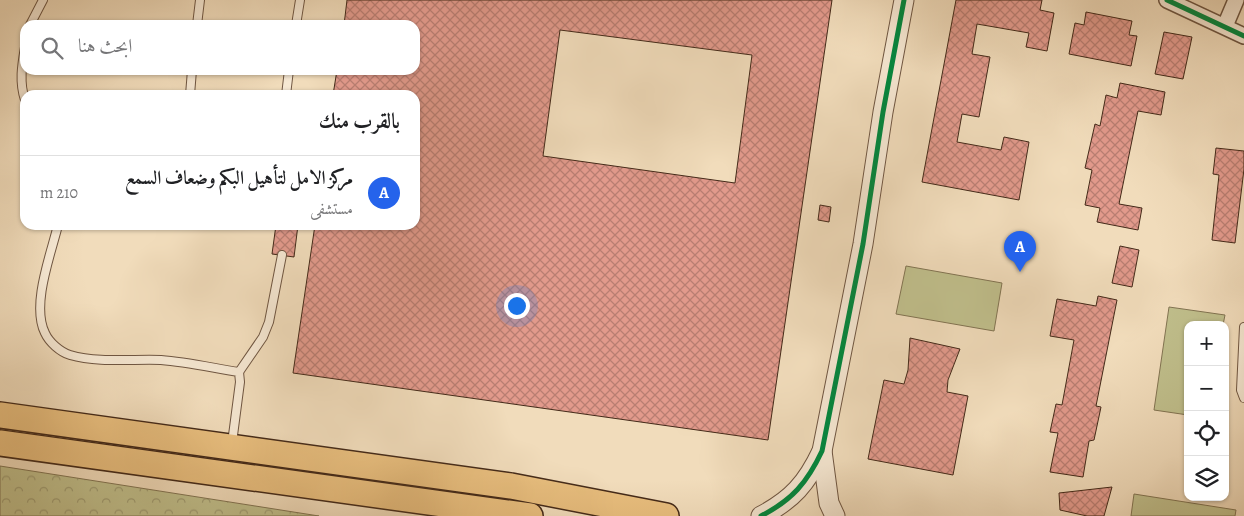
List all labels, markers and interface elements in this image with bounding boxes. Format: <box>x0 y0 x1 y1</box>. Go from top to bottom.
search box <box>20 20 420 75</box>
text: ابحث هنا <box>78 33 132 59</box>
icon: search <box>38 34 66 62</box>
text: بالقرب منك <box>319 107 400 135</box>
text: مركز الامل لتأهيل البكم وضعاف السمع <box>125 165 353 191</box>
text: 210 m <box>40 182 78 204</box>
text: A <box>379 182 389 204</box>
text: مستشفى <box>310 198 353 220</box>
pin: A <box>1004 231 1036 272</box>
your location <box>504 293 530 319</box>
map controls <box>1184 321 1229 501</box>
button: + <box>1184 321 1229 366</box>
button: − <box>1184 366 1229 411</box>
button: locate <box>1184 411 1229 456</box>
button: layers <box>1184 456 1229 501</box>

